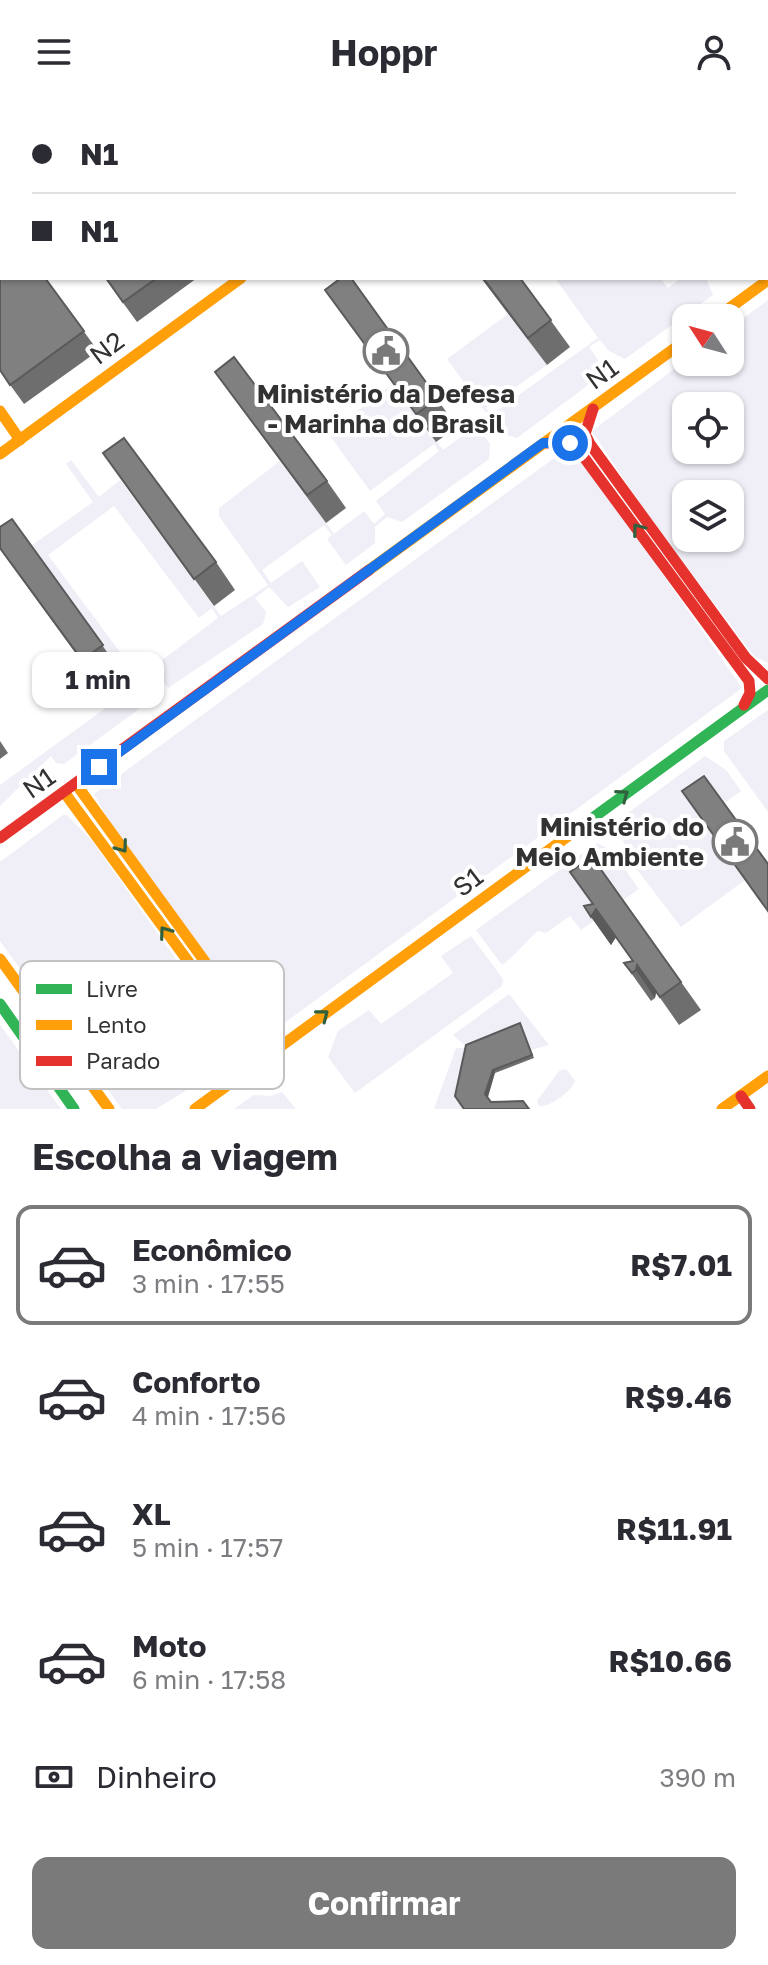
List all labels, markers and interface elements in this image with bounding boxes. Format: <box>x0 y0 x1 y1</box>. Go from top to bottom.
icon: menu <box>32 30 76 74</box>
icon: person <box>692 30 736 74</box>
text: Hoppr <box>330 31 438 74</box>
text: N1 <box>80 136 118 172</box>
text: N1 <box>80 213 118 249</box>
north arrow <box>672 304 744 376</box>
map controls <box>672 304 744 552</box>
street label: N2 <box>83 325 130 370</box>
public building icon: Ministério da Defesa - Marinha do Brasil <box>362 327 410 375</box>
street label: N1 <box>579 352 624 396</box>
place label: Ministério da Defesa - Marinha do Brasil <box>257 378 515 439</box>
button: locate <box>672 392 744 464</box>
route start <box>552 425 588 461</box>
button: layers <box>672 480 744 552</box>
one-way arrow <box>633 524 648 538</box>
callout: 1 min <box>33 651 165 707</box>
text: 1 min <box>65 664 131 695</box>
route end <box>81 749 117 785</box>
street label: N1 <box>17 761 61 805</box>
one-way arrow <box>615 790 629 805</box>
place label: Ministério do Meio Ambiente <box>515 811 704 872</box>
public building icon: Ministério do Meio Ambiente <box>711 818 759 866</box>
one-way arrow <box>112 838 127 853</box>
street label: S1 <box>447 860 489 903</box>
one-way arrow <box>161 927 175 941</box>
legend <box>20 961 284 1089</box>
text: Livre <box>86 975 138 1002</box>
one-way arrow <box>314 1010 329 1024</box>
text: Lento <box>86 1011 146 1038</box>
text: Parado <box>86 1047 160 1074</box>
text: Escolha a viagem <box>32 1135 338 1178</box>
icon: car <box>36 1229 108 1301</box>
text: Econômico <box>132 1232 292 1268</box>
text: R$7.01 <box>630 1247 732 1283</box>
text: 3 min · 17:55 <box>132 1268 285 1299</box>
icon: car <box>36 1361 108 1433</box>
text: Conforto <box>132 1364 261 1400</box>
text: R$9.46 <box>625 1379 732 1415</box>
text: 4 min · 17:56 <box>132 1400 286 1431</box>
icon: car <box>36 1493 108 1565</box>
text: XL <box>132 1496 171 1532</box>
text: R$11.91 <box>616 1511 732 1547</box>
text: 5 min · 17:57 <box>132 1532 283 1563</box>
icon: car <box>36 1625 108 1697</box>
text: Moto <box>132 1628 207 1664</box>
text: R$10.66 <box>608 1643 732 1679</box>
text: 6 min · 17:58 <box>132 1664 286 1695</box>
icon: cash <box>32 1755 76 1799</box>
text: Dinheiro <box>96 1759 217 1795</box>
text: 390 m <box>659 1762 736 1793</box>
button: Confirmar <box>32 1857 736 1949</box>

